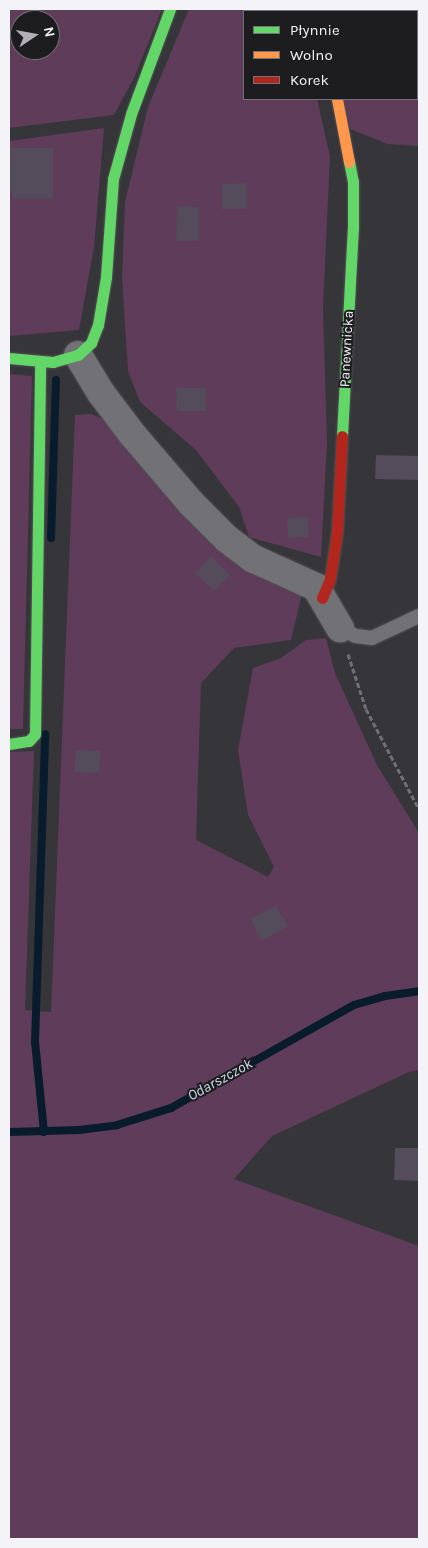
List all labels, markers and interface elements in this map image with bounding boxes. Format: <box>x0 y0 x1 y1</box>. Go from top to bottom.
north arrow <box>10 10 60 60</box>
legend <box>243 10 418 100</box>
text: Płynnie <box>290 21 340 39</box>
text: N <box>40 25 59 39</box>
text: Wolno <box>290 46 333 64</box>
text: Korek <box>290 71 329 89</box>
street label: Panewnicka <box>337 310 357 388</box>
water label: Odarszczok <box>184 1055 256 1105</box>

